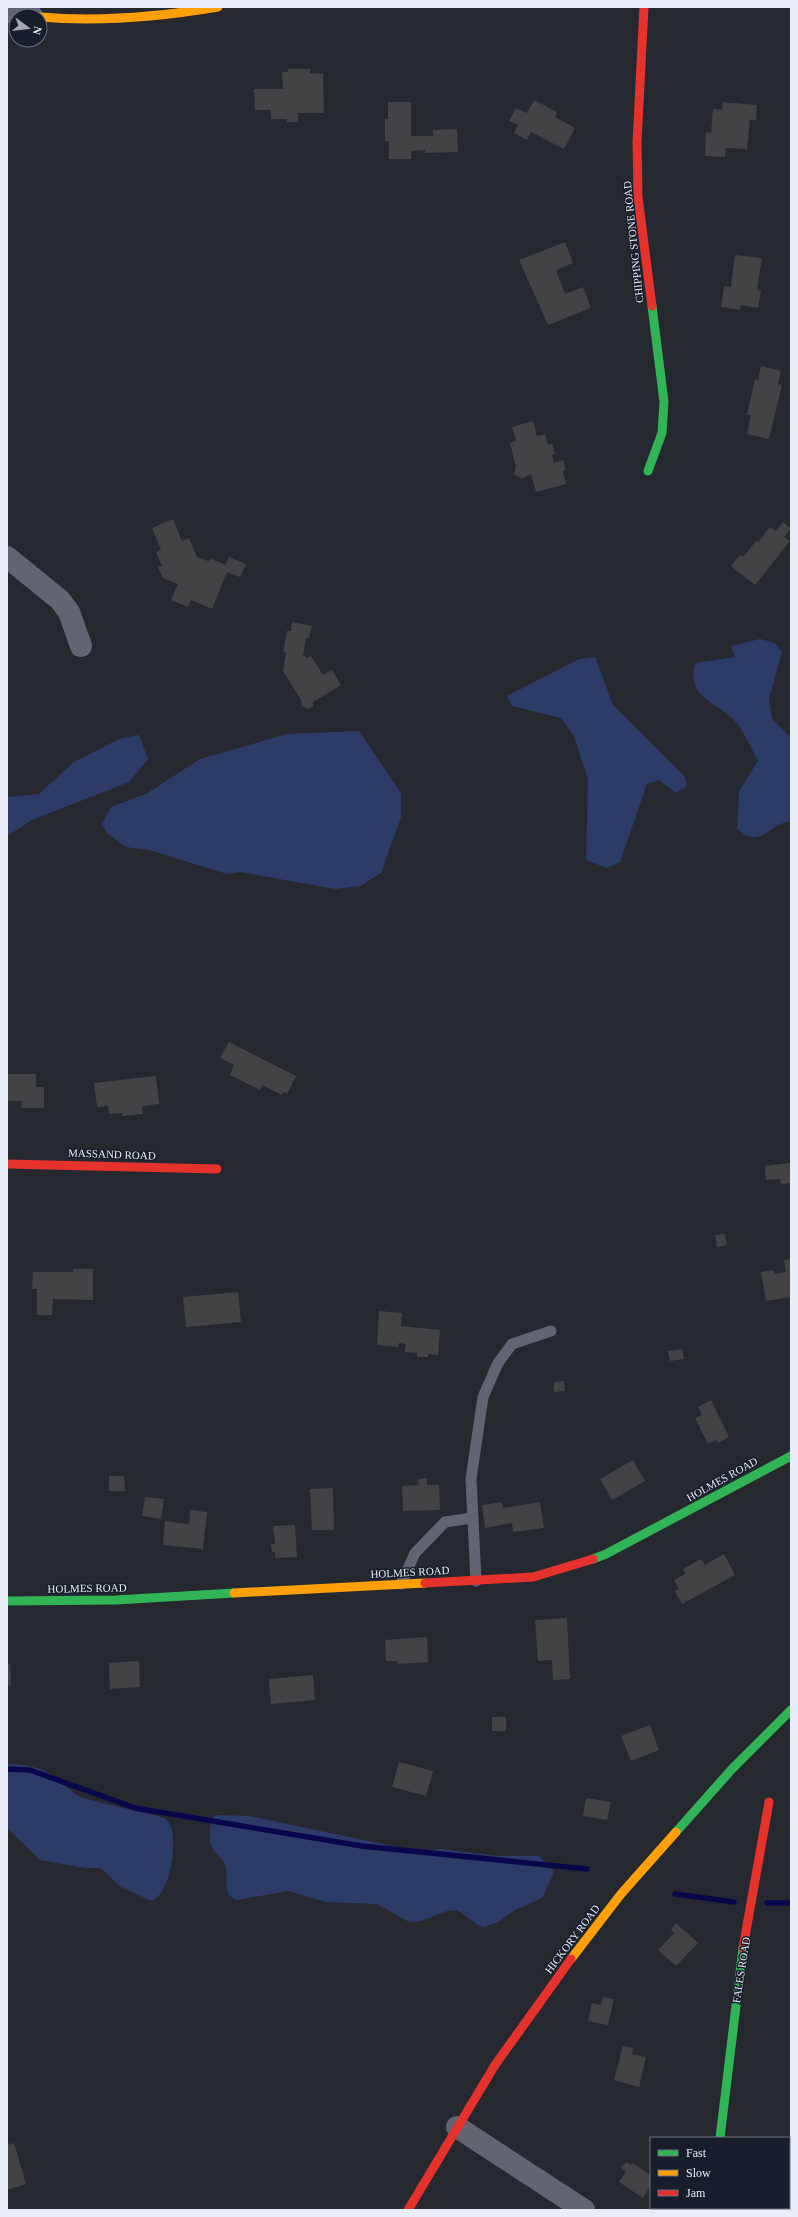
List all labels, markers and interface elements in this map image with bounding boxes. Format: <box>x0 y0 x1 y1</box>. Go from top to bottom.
north arrow <box>8 8 48 48</box>
text: N <box>31 25 44 36</box>
street label: CHIPPING STONE ROAD <box>621 180 645 304</box>
street label: MASSAND ROAD <box>68 1146 156 1162</box>
street label: HOLMES ROAD <box>684 1455 760 1503</box>
street label: HOLMES ROAD <box>370 1564 450 1580</box>
street label: HOLMES ROAD <box>47 1581 127 1595</box>
street label: HICKORY ROAD <box>542 1902 602 1976</box>
street label: FALES ROAD <box>730 1936 752 2004</box>
legend <box>650 2137 790 2209</box>
text: Fast <box>686 2146 707 2160</box>
text: Slow <box>686 2166 711 2180</box>
text: Jam <box>686 2186 706 2200</box>

